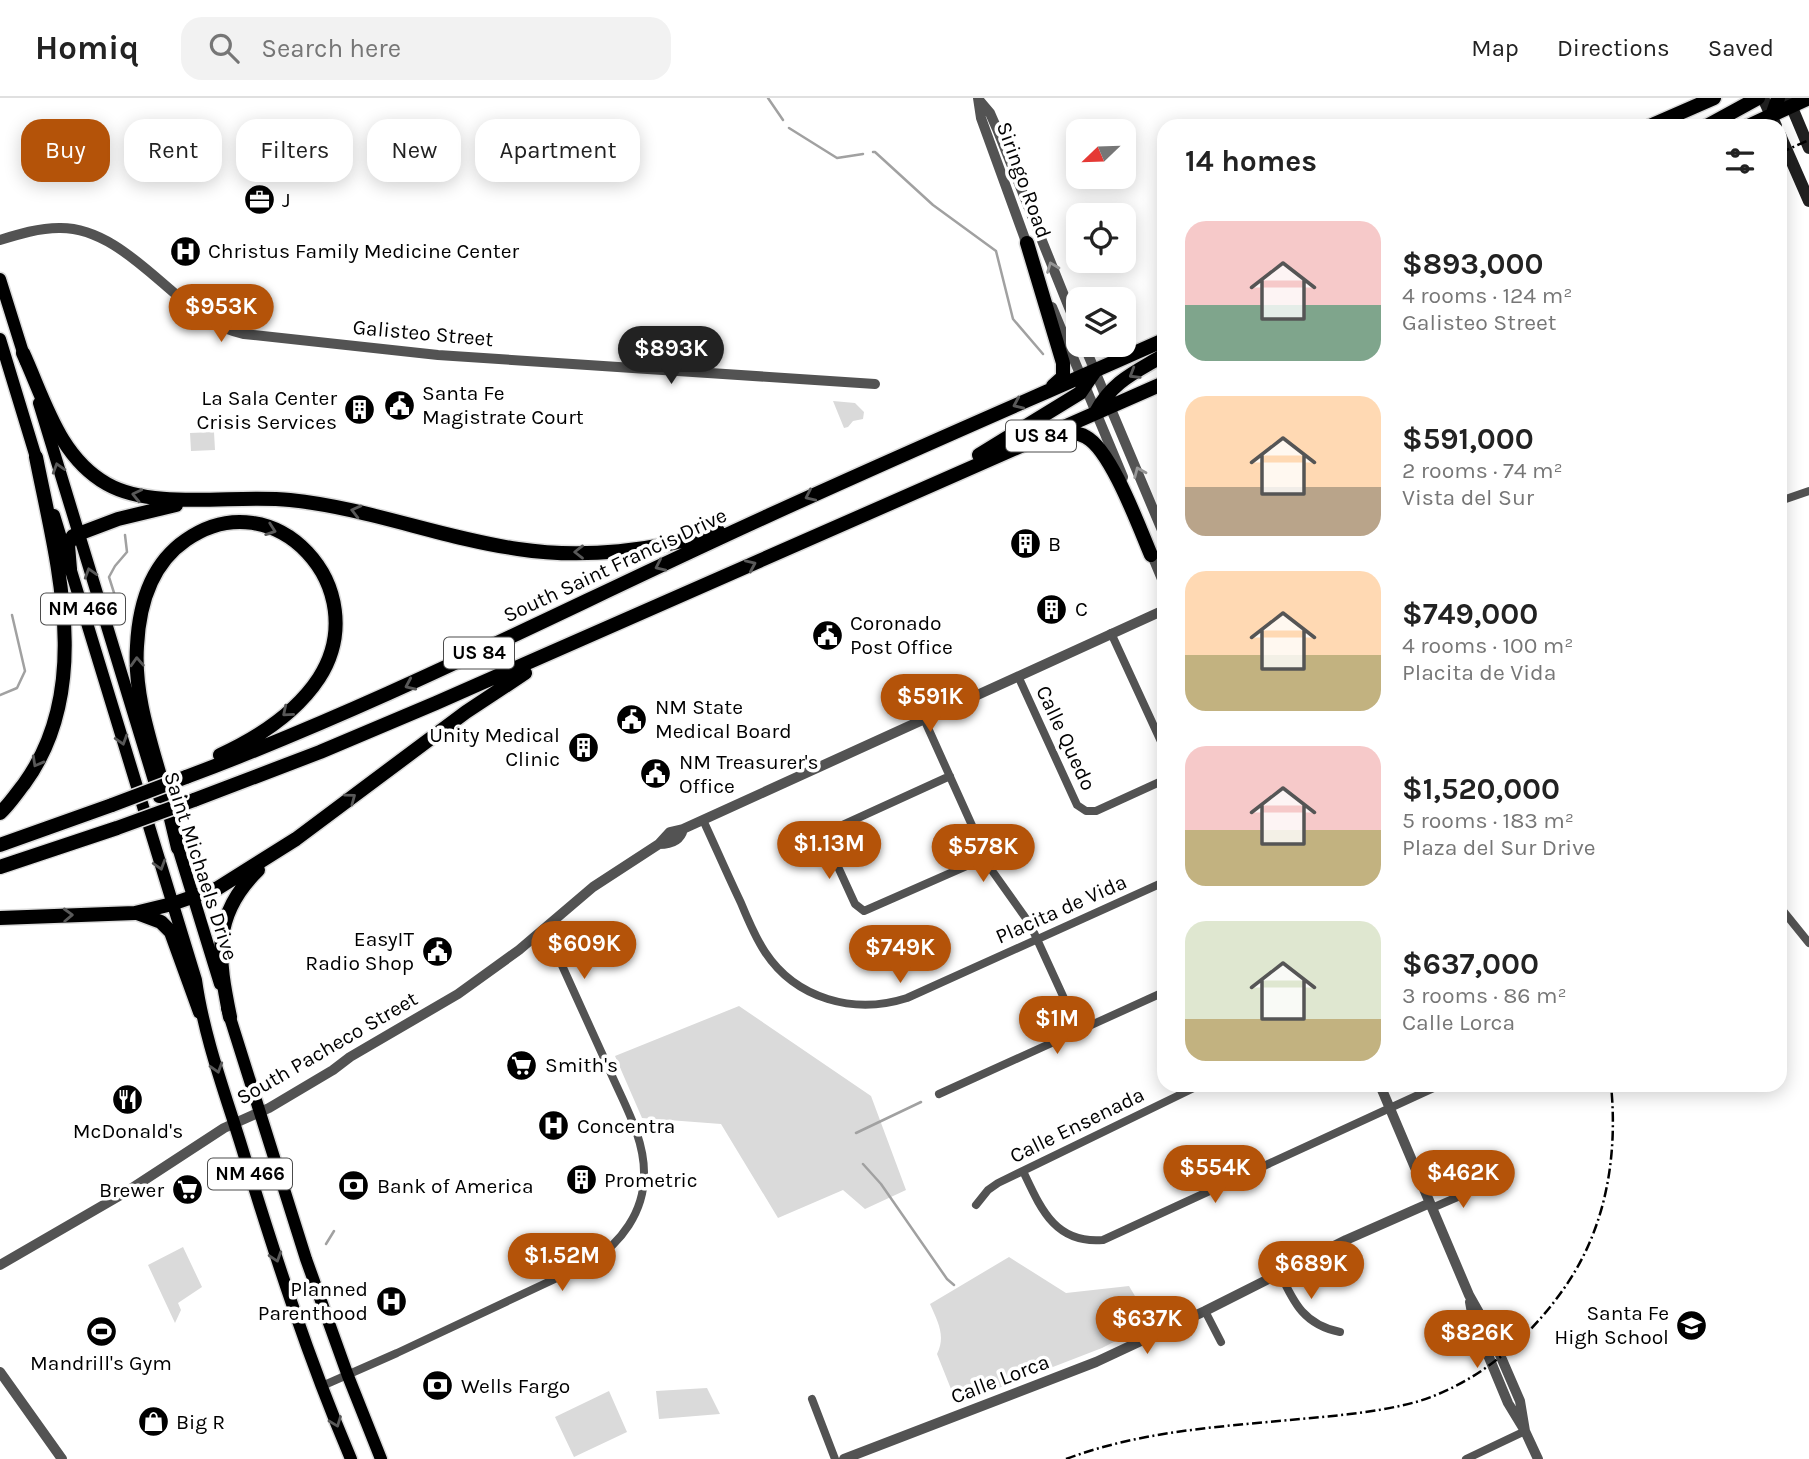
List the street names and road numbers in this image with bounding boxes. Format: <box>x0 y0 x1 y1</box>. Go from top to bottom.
street label: Siringo Road <box>992 119 1056 241</box>
street label: Galisteo Street <box>352 315 494 351</box>
road number: US 84 <box>1006 420 1076 452</box>
street label: South Saint Francis Drive <box>500 503 730 627</box>
road number: NM 466 <box>41 594 125 624</box>
road number: US 84 <box>444 638 514 668</box>
street label: Calle Quedo <box>1031 682 1101 794</box>
street label: Saint Michaels Drive <box>159 769 243 963</box>
street label: Placita de Vida <box>992 869 1130 949</box>
street label: South Pacheco Street <box>232 986 422 1110</box>
street label: Calle Ensenada <box>1006 1082 1148 1168</box>
road number: NM 466 <box>208 1158 292 1190</box>
street label: Calle Lorca <box>948 1349 1052 1409</box>

